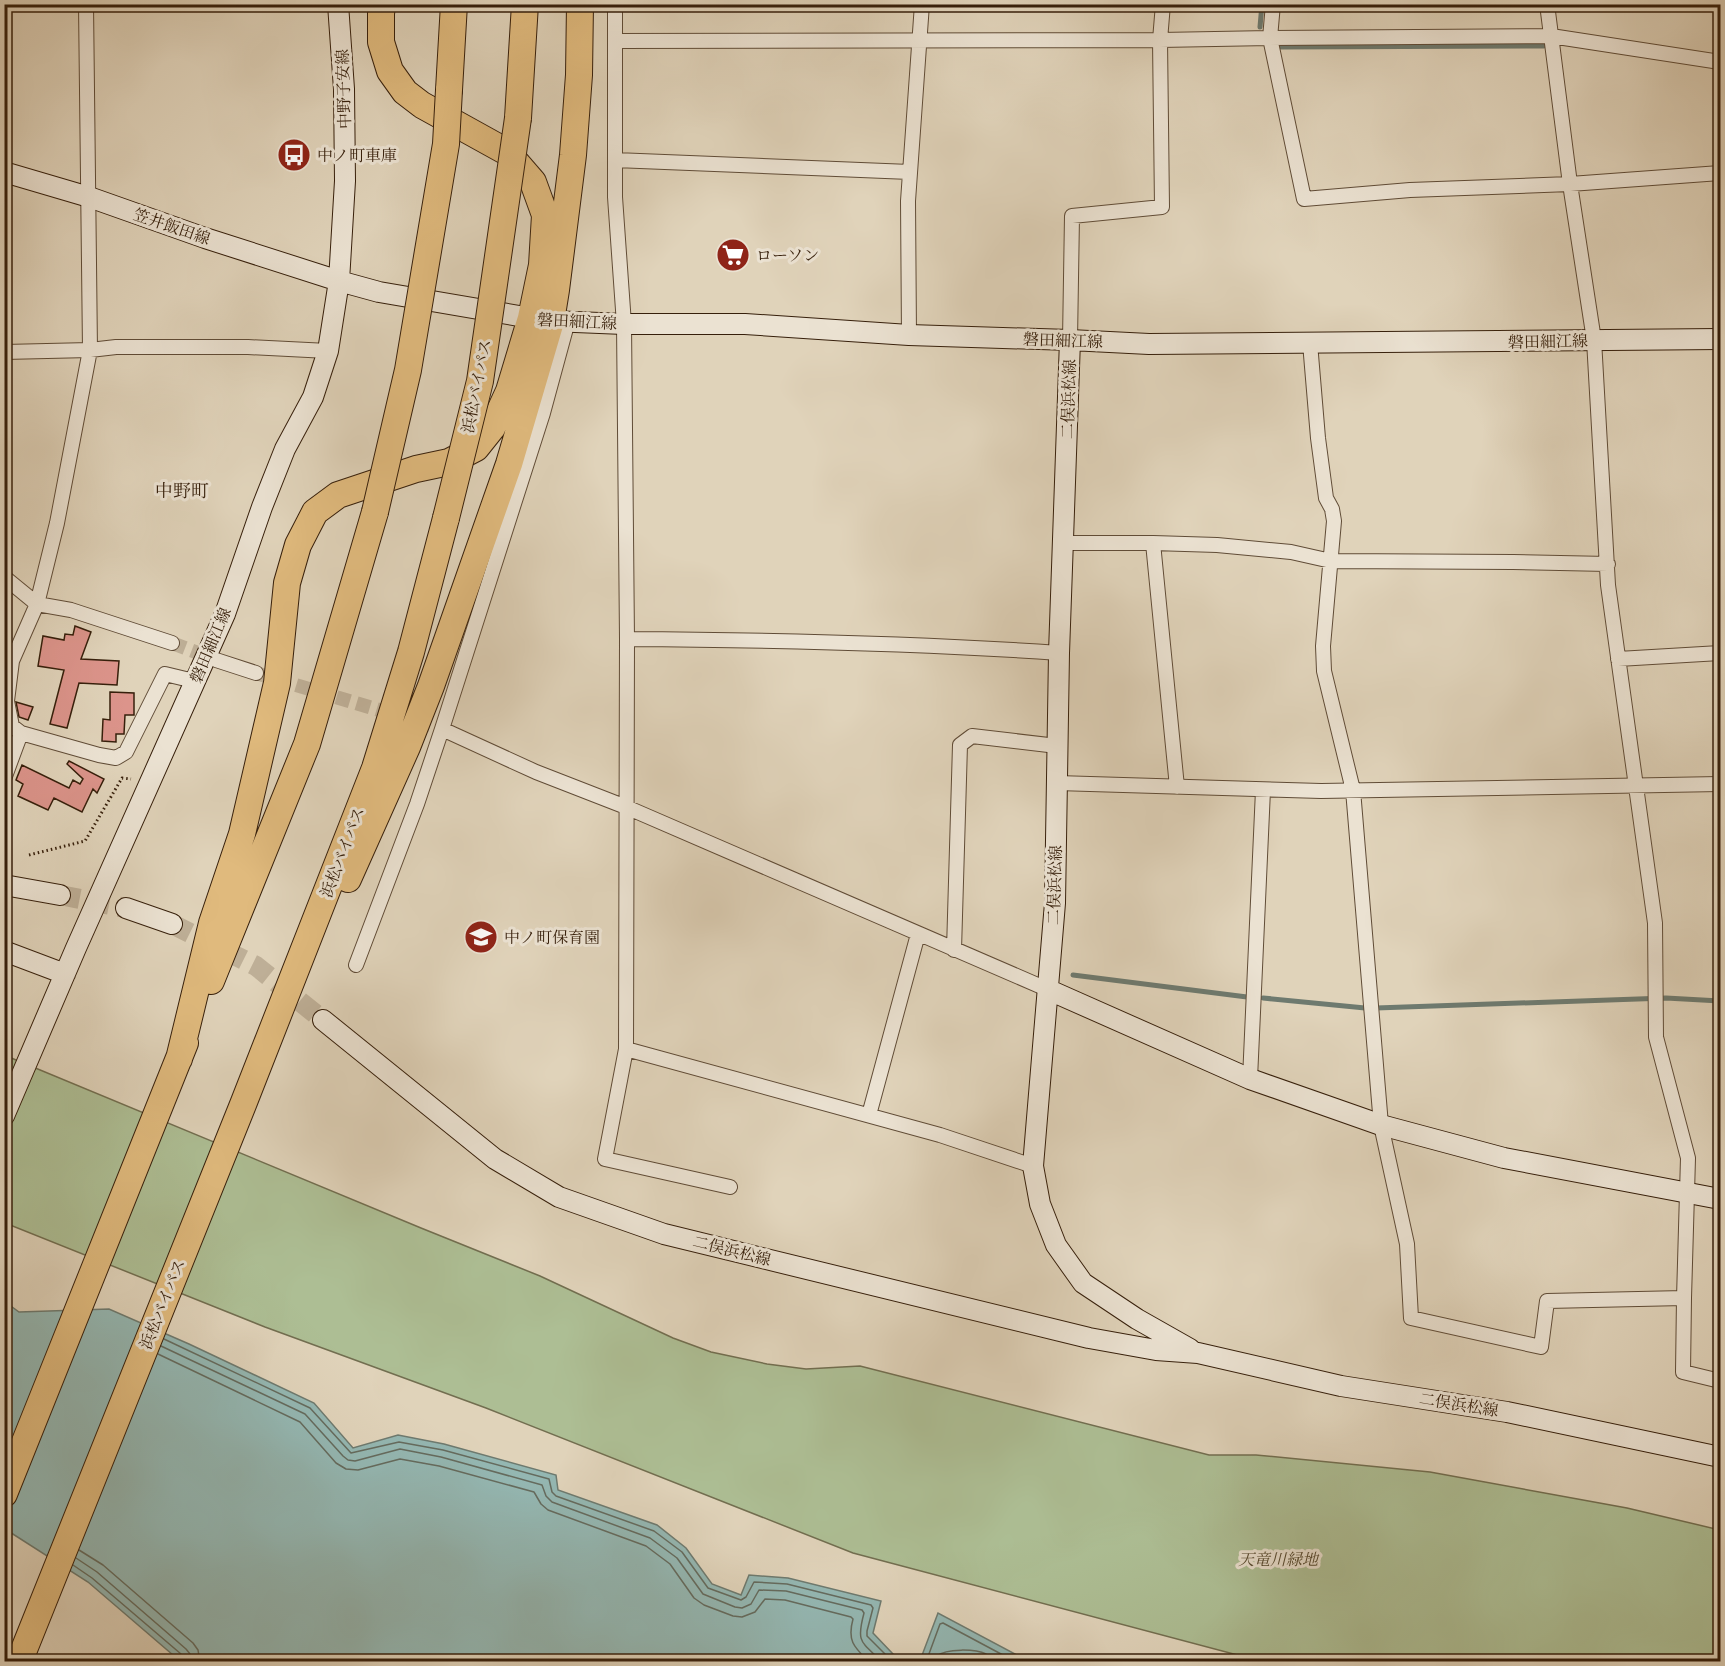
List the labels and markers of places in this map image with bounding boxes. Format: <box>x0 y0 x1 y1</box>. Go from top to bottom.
bus stop icon: 中ノ町車庫 <box>276 137 312 173</box>
place label: 中ノ町車庫 <box>317 145 397 165</box>
supermarket icon: ローソン <box>715 237 751 273</box>
place label: ローソン <box>756 245 819 265</box>
school or university icon: 中ノ町保育園 <box>463 919 499 955</box>
place label: 中ノ町保育園 <box>504 927 600 947</box>

